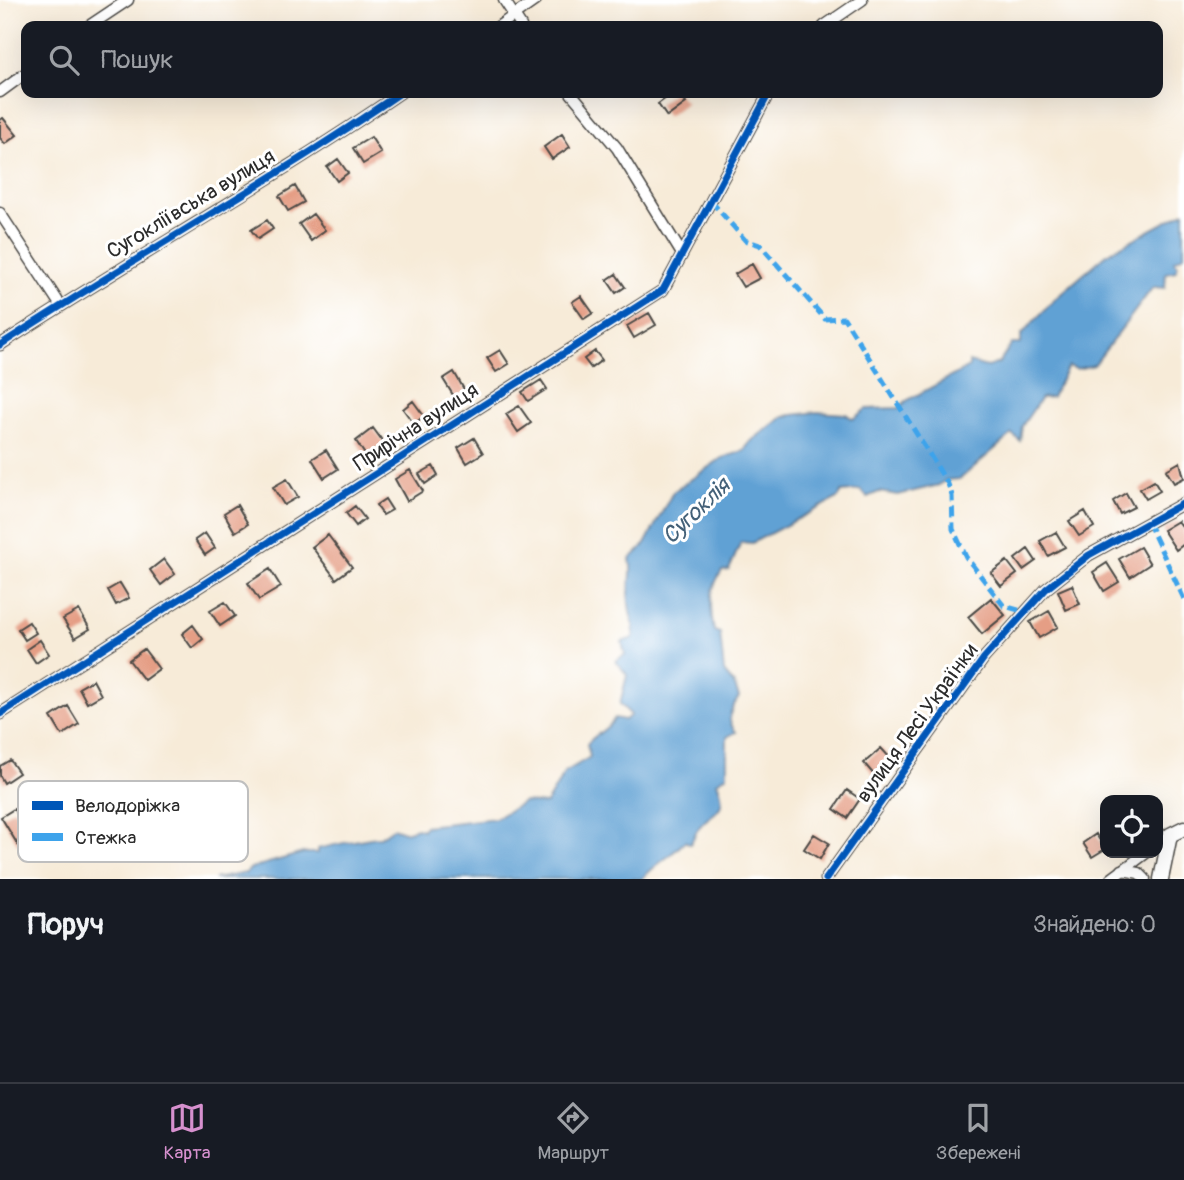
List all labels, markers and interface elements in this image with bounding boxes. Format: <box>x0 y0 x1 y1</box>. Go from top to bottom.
search box <box>21 21 1163 98</box>
icon: search <box>45 41 83 79</box>
text: Пошук <box>101 44 174 76</box>
street label: Сугокліївська вулиця <box>102 143 280 265</box>
street label: Прирічна вулиця <box>348 377 484 477</box>
water label: Сугоклія <box>656 470 738 550</box>
street label: вулиця Лесі Українки <box>850 638 984 808</box>
legend <box>18 781 248 862</box>
text: Велодоріжка <box>75 794 180 818</box>
map controls <box>1100 795 1163 858</box>
button: locate <box>1100 795 1163 858</box>
text: Стежка <box>75 826 137 850</box>
text: Поруч <box>28 906 104 943</box>
text: Знайдено: 0 <box>1033 910 1156 939</box>
tab: Карта <box>163 1099 211 1165</box>
tab: Маршрут <box>538 1099 609 1165</box>
tab: Збережені <box>936 1099 1021 1165</box>

